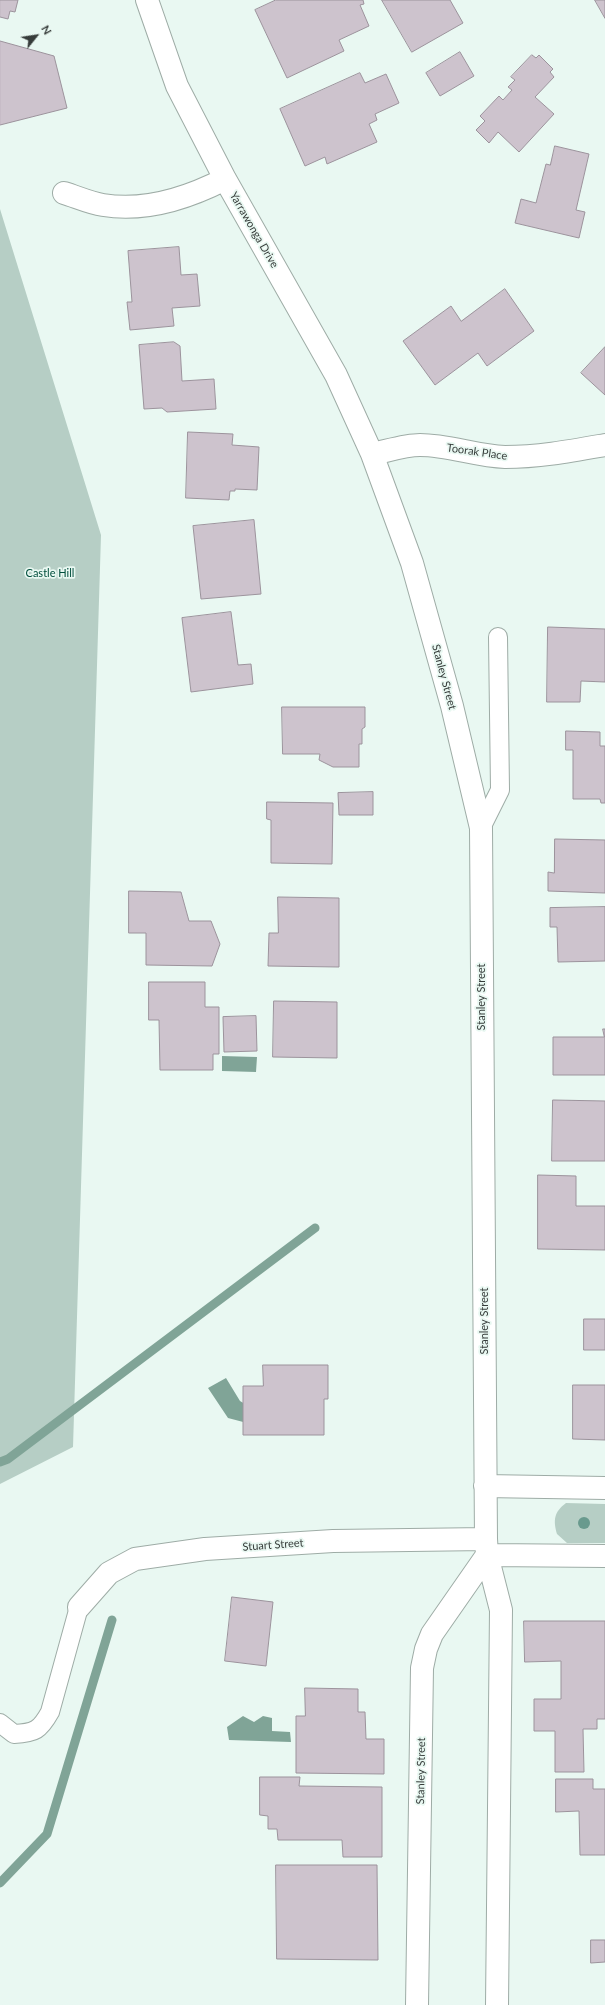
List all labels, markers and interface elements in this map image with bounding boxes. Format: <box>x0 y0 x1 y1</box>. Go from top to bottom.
north arrow <box>16 16 56 56</box>
text: N <box>39 23 55 37</box>
street label: Yarrawonga Drive <box>227 190 281 270</box>
street label: Toorak Place <box>446 441 508 463</box>
park label: Castle Hill <box>26 566 74 580</box>
street label: Stanley Street <box>429 643 459 711</box>
street label: Stanley Street <box>474 964 488 1030</box>
street label: Stanley Street <box>477 1288 491 1354</box>
street label: Stuart Street <box>242 1536 304 1554</box>
street label: Stanley Street <box>414 1737 428 1805</box>

